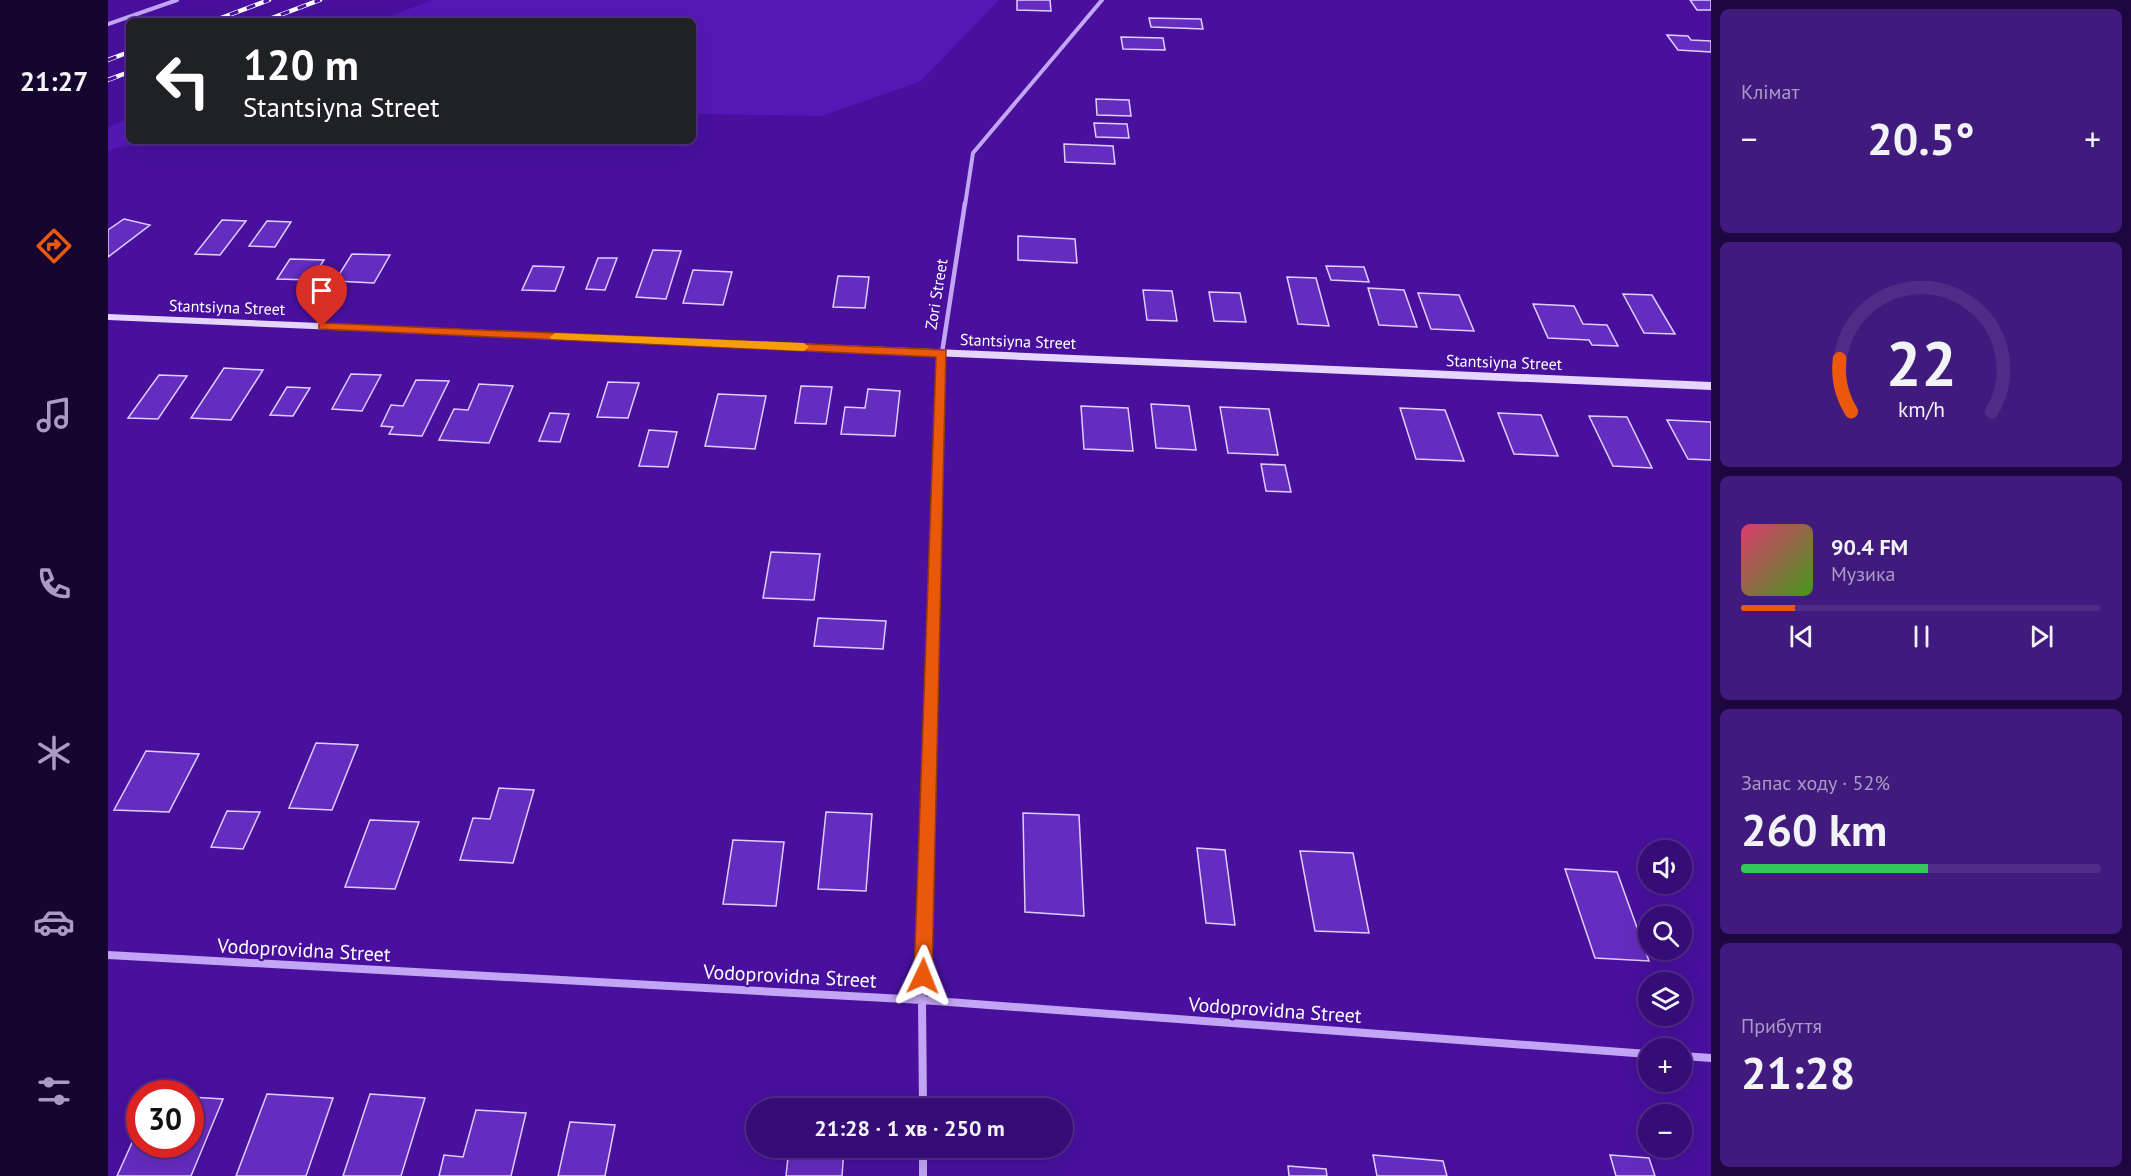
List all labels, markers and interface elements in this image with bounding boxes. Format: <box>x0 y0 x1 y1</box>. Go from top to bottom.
text: 120 m <box>243 37 359 92</box>
icon: left <box>144 42 222 120</box>
text: 21:27 <box>20 64 88 98</box>
text: Клімат <box>1741 79 1799 105</box>
text: Stantsiyna Street <box>243 90 439 124</box>
text: 20.5° <box>1867 109 1975 167</box>
text: − <box>1741 117 1758 160</box>
text: + <box>2084 117 2101 160</box>
icon: directions <box>33 225 75 267</box>
street label: Zori Street <box>921 257 952 331</box>
pin <box>296 265 347 327</box>
icon: arrive <box>305 274 338 307</box>
street label: Stantsiyna Street <box>169 295 286 319</box>
text: 22 <box>1886 322 1956 403</box>
street label: Stantsiyna Street <box>960 329 1077 353</box>
street label: Stantsiyna Street <box>1446 350 1563 374</box>
icon: music <box>33 394 75 436</box>
text: km/h <box>1897 395 1944 423</box>
text: 90.4 FM <box>1831 533 1908 561</box>
text: Музика <box>1831 561 1895 587</box>
icon: phone <box>33 563 75 605</box>
icon: previous <box>1785 620 1818 653</box>
icon: pause <box>1905 620 1938 653</box>
icon: next <box>2025 620 2058 653</box>
icon: climate <box>33 732 75 774</box>
text: Запас ходу · 52% <box>1741 770 1890 796</box>
text: 260 km <box>1741 800 1887 858</box>
map controls <box>1638 840 1692 1158</box>
button: sound <box>1638 840 1692 894</box>
icon: car <box>33 901 75 943</box>
button: search <box>1638 906 1692 960</box>
street label: Vodoprovidna Street <box>216 932 392 968</box>
position arrow <box>891 944 955 1008</box>
street label: Vodoprovidna Street <box>702 958 878 994</box>
button: layers <box>1638 972 1692 1026</box>
street label: Vodoprovidna Street <box>1187 991 1363 1029</box>
text: Прибуття <box>1741 1013 1822 1039</box>
button: + <box>1638 1038 1692 1092</box>
text: 21:28 <box>1741 1043 1855 1101</box>
icon: filters <box>33 1070 75 1112</box>
speed limit sign: 30 <box>126 1080 204 1158</box>
button: − <box>1638 1104 1692 1158</box>
text: 21:28 · 1 хв · 250 m <box>814 1114 1005 1142</box>

